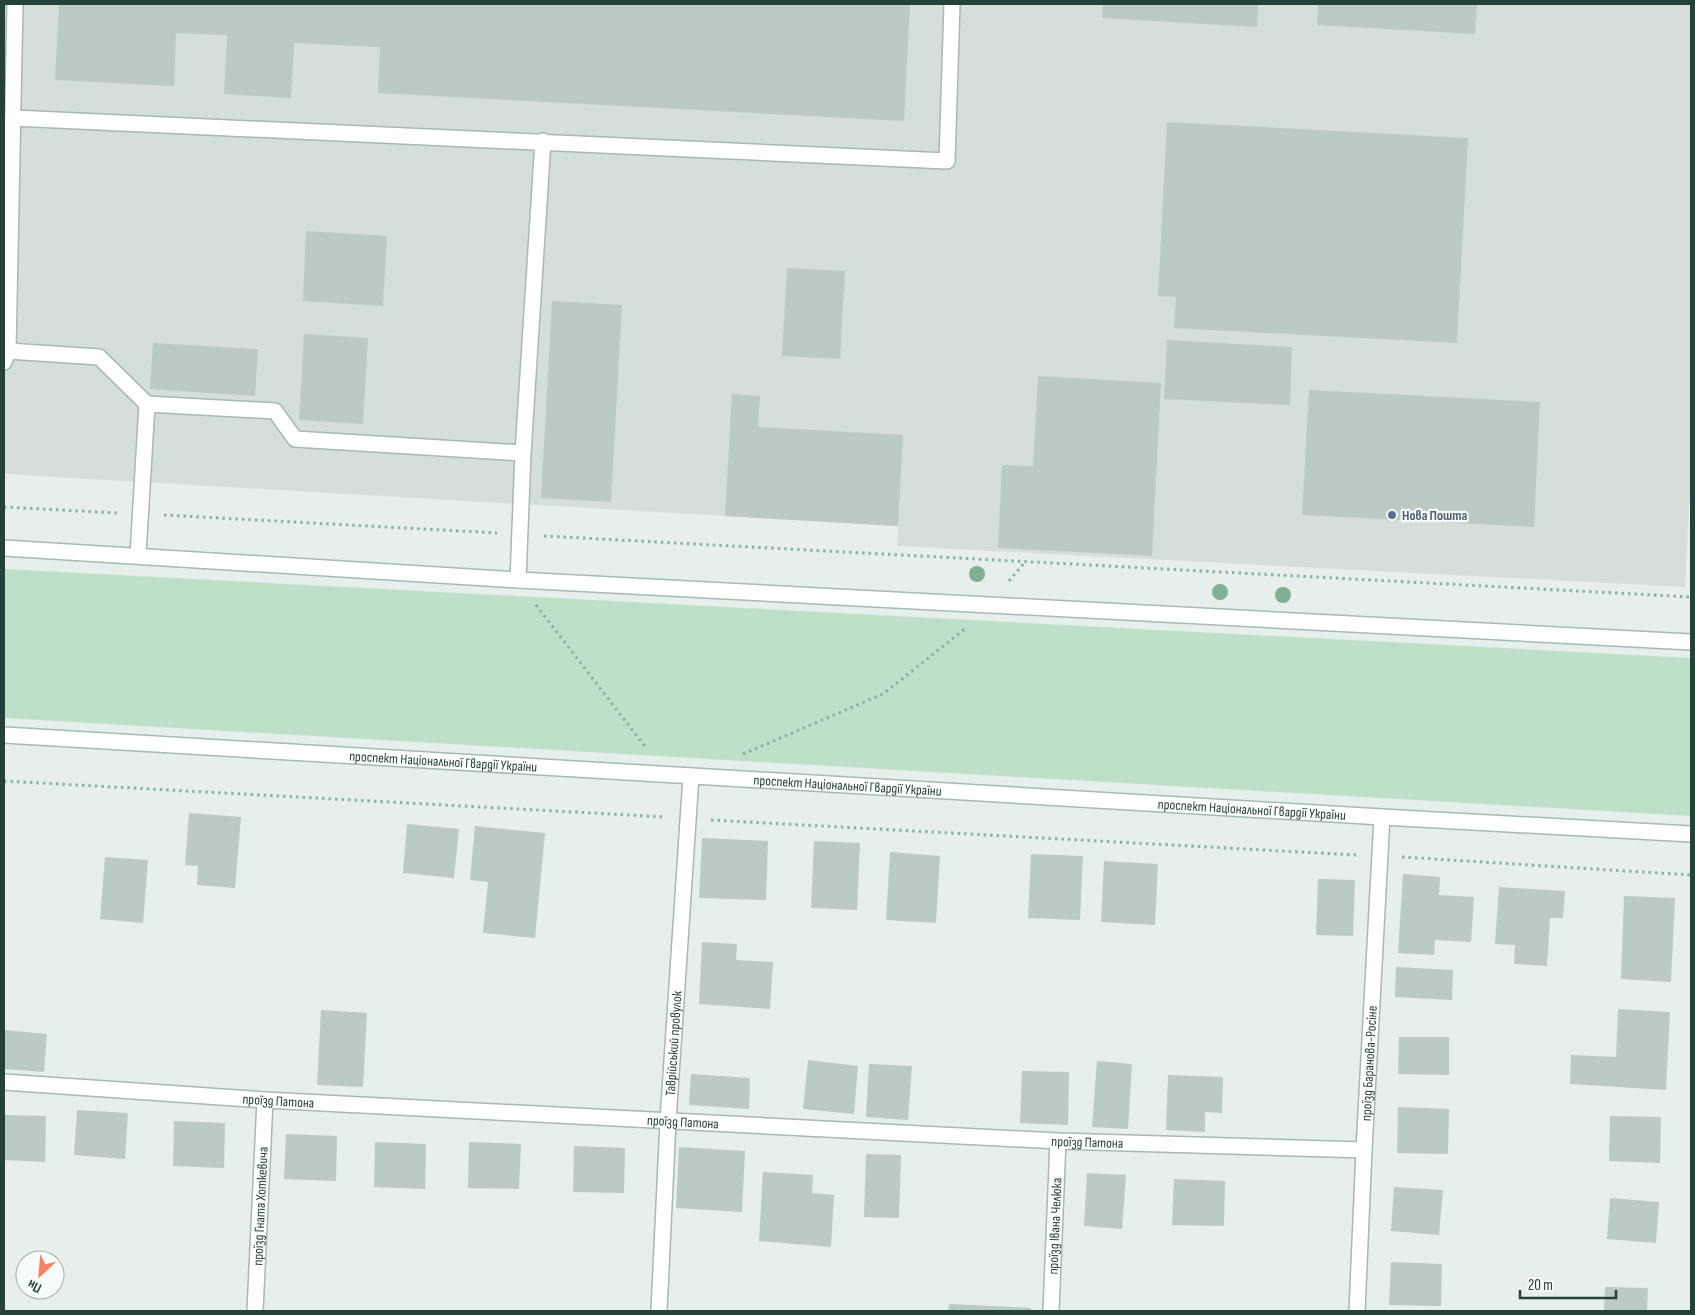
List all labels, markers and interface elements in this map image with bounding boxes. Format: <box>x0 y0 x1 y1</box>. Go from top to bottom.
place label: Нова Пошта <box>1402 507 1468 524</box>
marker: Нова Пошта <box>1386 509 1398 521</box>
street label: проспект Національної Гвардії України <box>349 748 538 776</box>
street label: проспект Національної Гвардії України <box>753 772 942 800</box>
street label: проспект Національної Гвардії України <box>1157 796 1346 824</box>
street label: Таврійський провулок <box>662 990 686 1097</box>
street label: проїзд Баранова-Росіне <box>1358 1005 1381 1121</box>
street label: проїзд Патона <box>242 1090 315 1112</box>
street label: проїзд Патона <box>646 1112 719 1132</box>
street label: проїзд Патона <box>1051 1133 1123 1152</box>
street label: проїзд Гната Хоткевича <box>249 1146 272 1266</box>
street label: проїзд Івана Челюка <box>1045 1177 1065 1275</box>
north arrow <box>15 1250 65 1300</box>
scale bar <box>1520 1268 1616 1300</box>
text: Пн <box>25 1276 44 1297</box>
text: 20 m <box>1528 1276 1553 1295</box>

